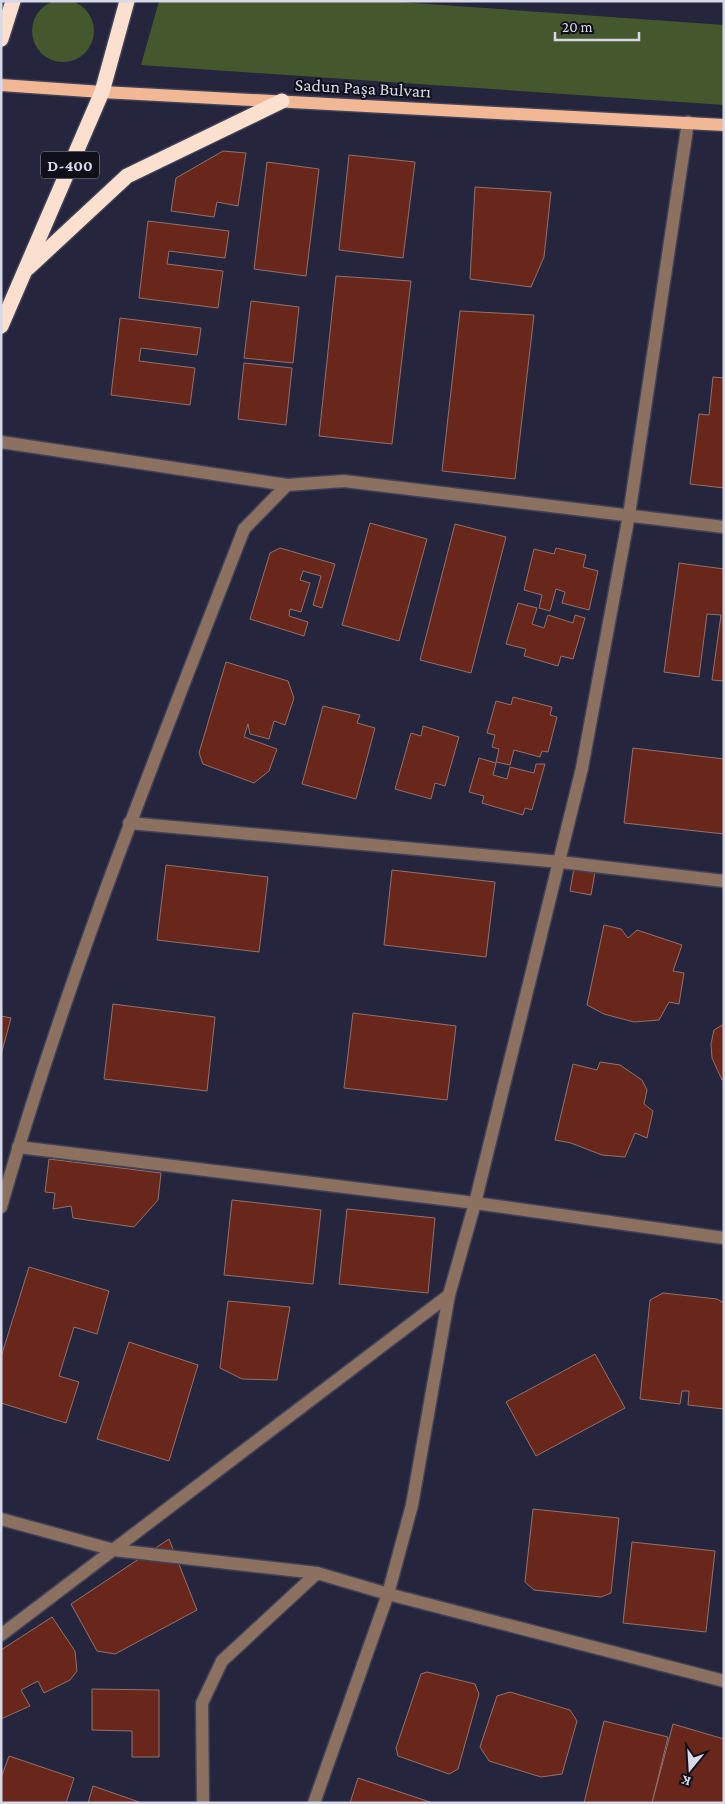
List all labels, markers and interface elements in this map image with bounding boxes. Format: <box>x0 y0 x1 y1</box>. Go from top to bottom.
scale bar <box>555 10 639 42</box>
text: 20 m <box>562 19 593 35</box>
street label: Sadun Paşa Bulvarı <box>294 74 432 102</box>
road number: D-400 <box>41 152 99 178</box>
north arrow <box>665 1744 715 1794</box>
text: K <box>678 1772 693 1790</box>

